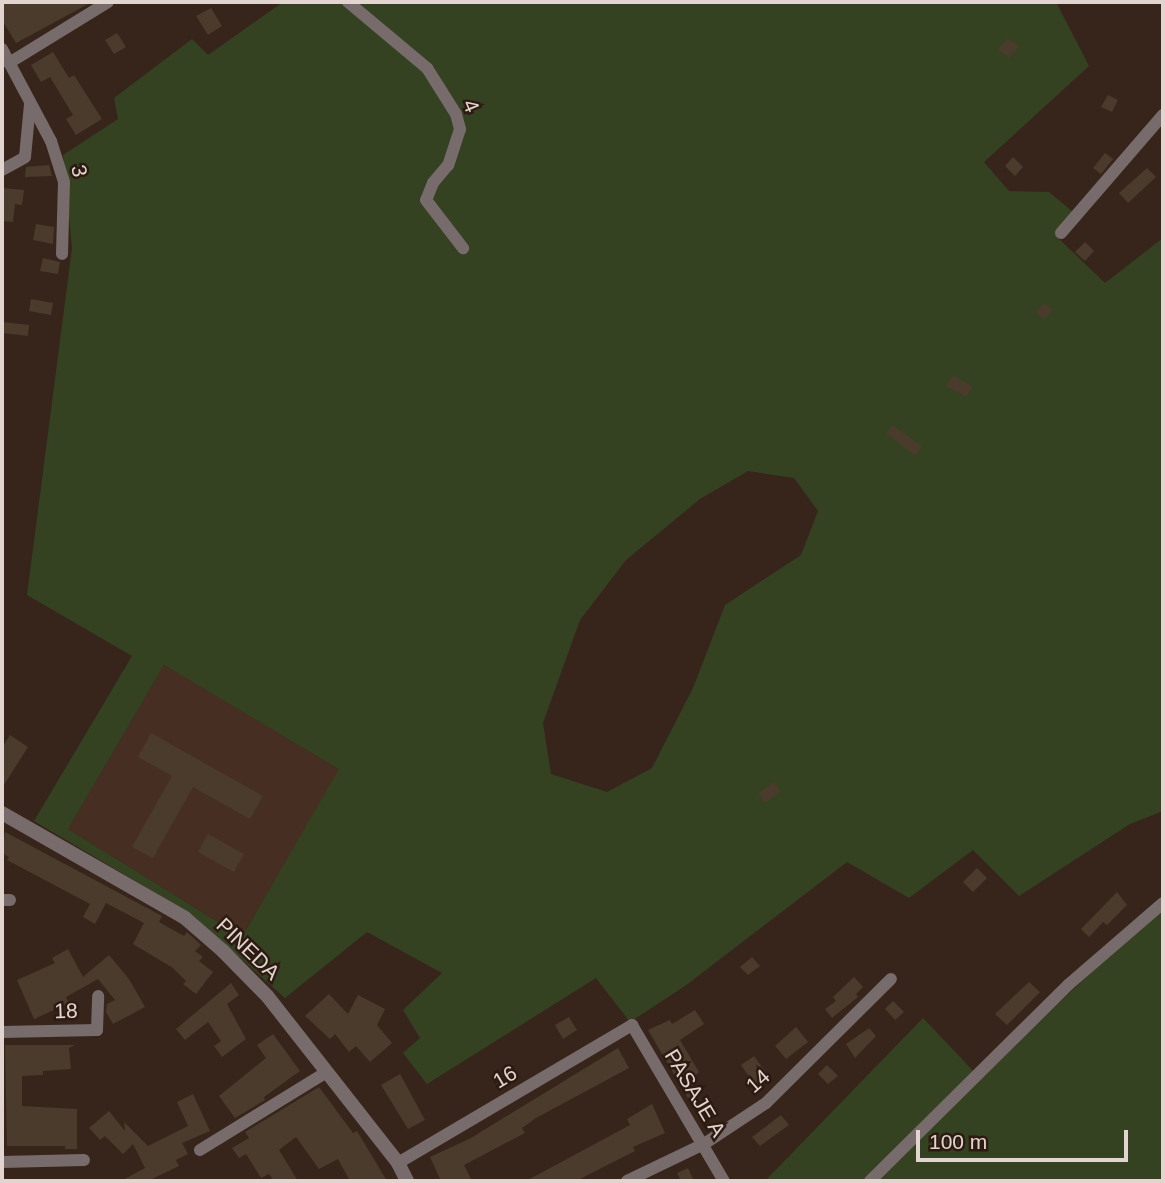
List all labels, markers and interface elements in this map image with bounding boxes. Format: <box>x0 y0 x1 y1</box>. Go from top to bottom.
street label: 4 <box>457 96 485 116</box>
street label: 3 <box>65 162 93 180</box>
street label: PINEDA <box>211 913 285 985</box>
street label: 18 <box>54 998 78 1024</box>
street label: PASAJE A <box>659 1044 731 1142</box>
street label: 16 <box>488 1060 522 1094</box>
street label: 14 <box>741 1064 775 1098</box>
scale bar <box>920 1116 1132 1160</box>
text: 100 m <box>929 1130 987 1153</box>

